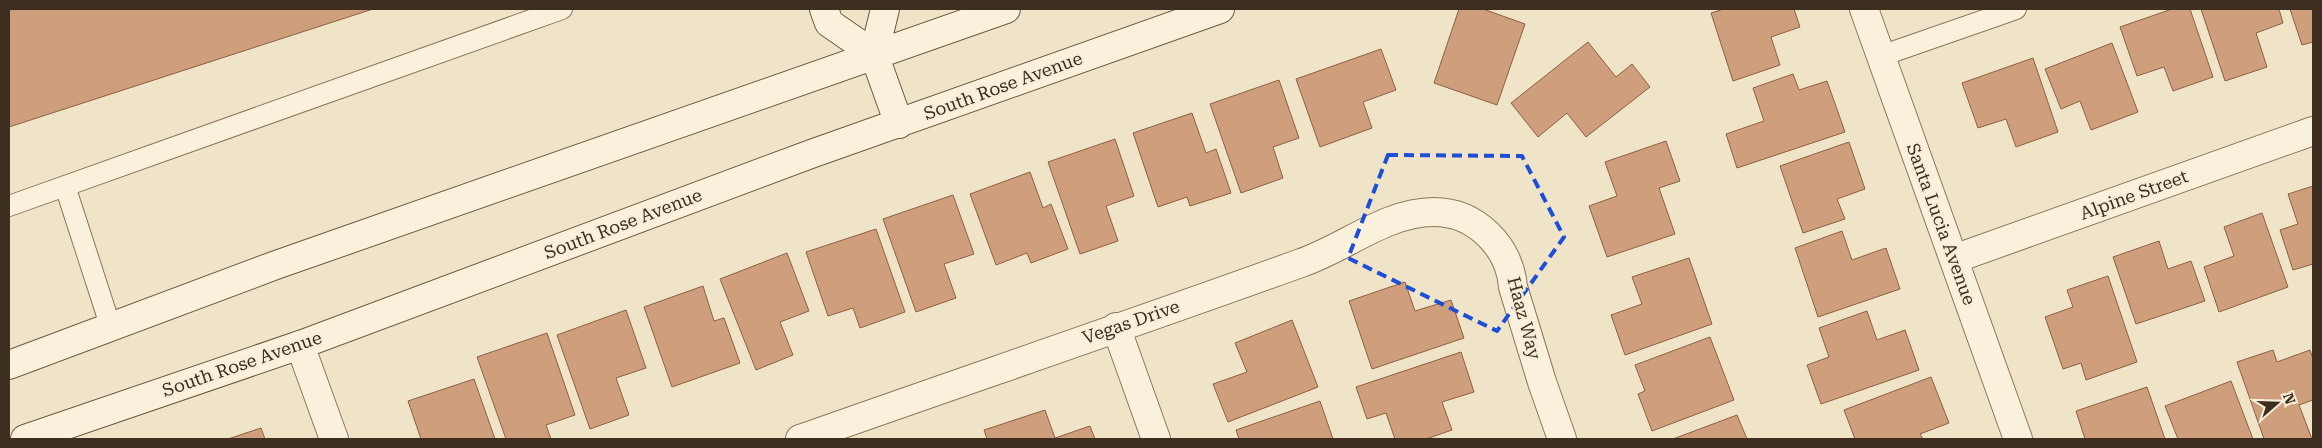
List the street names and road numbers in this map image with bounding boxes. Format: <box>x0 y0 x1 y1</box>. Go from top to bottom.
street label: South Rose Avenue <box>921 47 1085 124</box>
street label: Santa Lucia Avenue <box>1902 140 1981 308</box>
street label: Alpine Street <box>2077 165 2191 224</box>
street label: South Rose Avenue <box>541 184 705 263</box>
street label: Haaz Way <box>1503 274 1546 362</box>
street label: Vegas Drive <box>1080 295 1182 348</box>
street label: South Rose Avenue <box>159 326 324 401</box>

